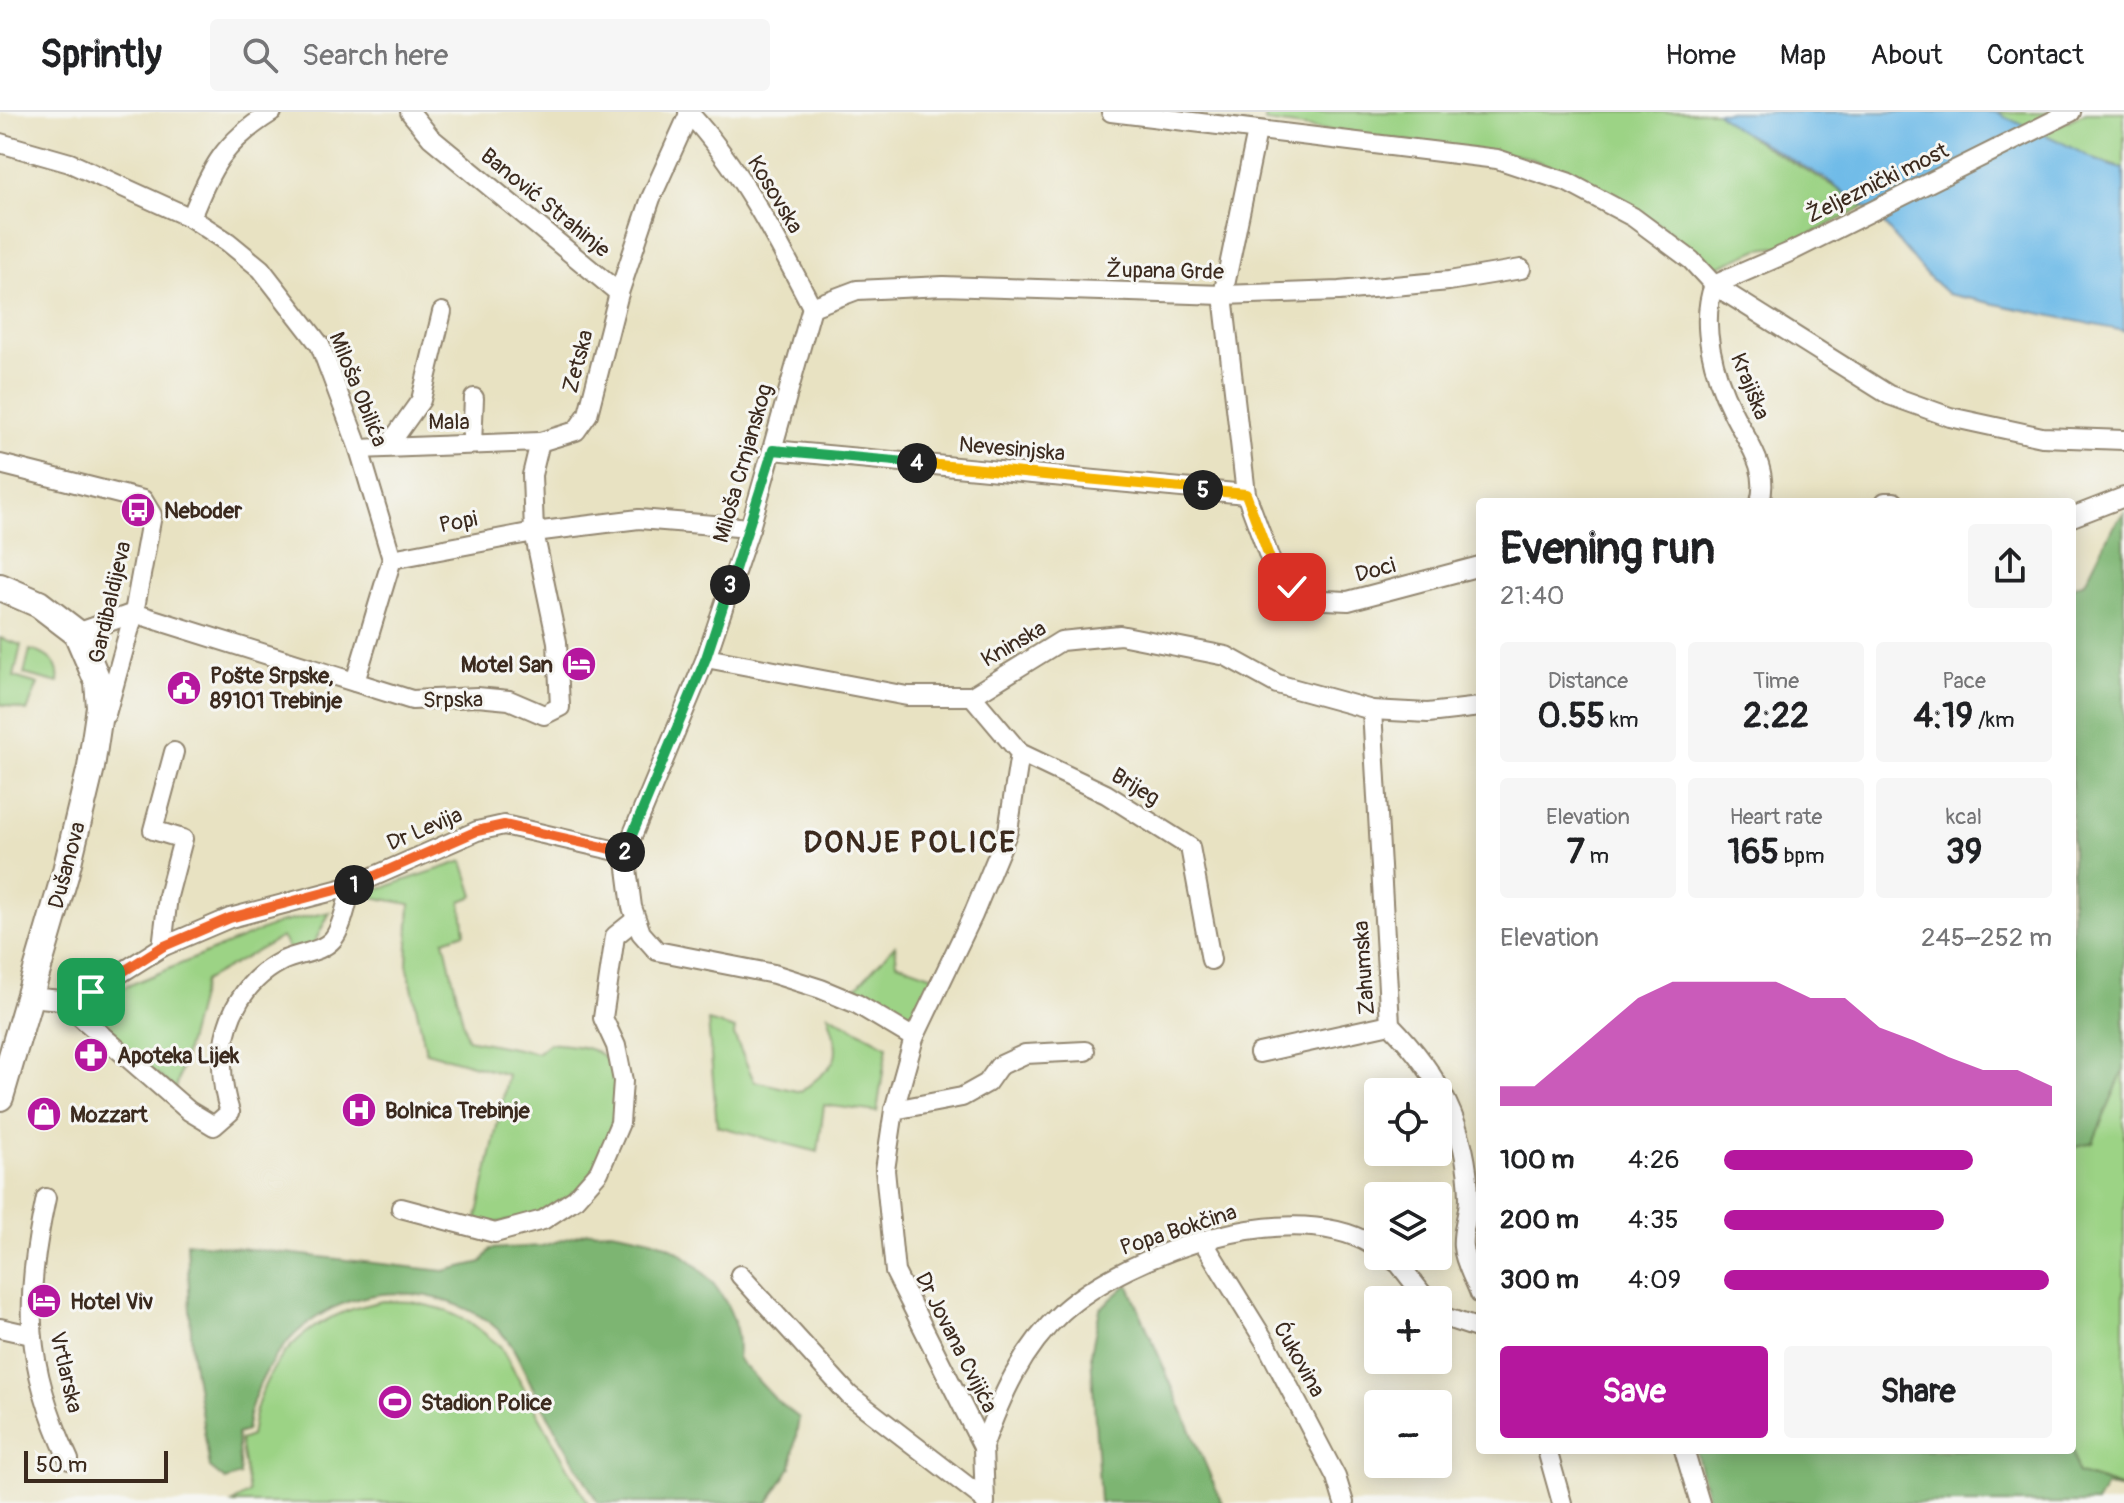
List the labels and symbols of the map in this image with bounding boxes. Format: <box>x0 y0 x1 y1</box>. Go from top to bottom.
street label: Željeznički most <box>1802 136 1953 229</box>
street label: Banović Strahinje <box>475 142 616 264</box>
street label: Kosovska <box>741 150 809 239</box>
street label: Župana Grde <box>1106 256 1224 286</box>
street label: Zetska <box>556 327 600 396</box>
street label: Miloša Obilića <box>322 328 394 451</box>
street label: Krajiška <box>1724 349 1776 424</box>
street label: Miloša Crnjanskog <box>707 381 779 546</box>
street label: Mala <box>428 408 470 436</box>
street label: Nevesinjska <box>958 430 1066 468</box>
pin: 4 <box>897 443 937 483</box>
pin: 5 <box>1183 470 1223 510</box>
bus stop icon: Neboder <box>119 491 157 529</box>
place label: Neboder <box>164 497 243 525</box>
street label: Popi <box>437 505 480 539</box>
street label: Gardibaldijeva <box>82 538 138 666</box>
street label: Doci <box>1352 551 1399 589</box>
pin <box>1258 553 1326 621</box>
pin: 3 <box>710 565 750 605</box>
street label: Kninska <box>976 614 1051 674</box>
hotel icon: Motel San <box>560 645 598 683</box>
place label: Motel San <box>461 651 553 679</box>
place label: Pošte Srpske, 89101 Trebinje <box>210 662 343 715</box>
public building icon: Pošte Srpske, 89101 Trebinje <box>165 669 203 707</box>
street label: Srpska <box>423 685 483 715</box>
street label: Brijeg <box>1106 762 1165 812</box>
street label: Dr Levija <box>382 801 466 857</box>
street label: Dušanova <box>42 819 92 912</box>
district label: DONJE POLICE <box>803 824 1017 861</box>
pin: 2 <box>605 832 645 872</box>
pin: 1 <box>334 865 374 905</box>
street label: Zahumska <box>1347 920 1381 1016</box>
pin <box>57 958 125 1026</box>
pharmacy icon: Apoteka Lijek <box>72 1036 110 1074</box>
place label: Apoteka Lijek <box>117 1042 240 1070</box>
hospital icon: Bolnica Trebinje <box>340 1091 378 1129</box>
shop icon: Mozzart <box>25 1095 63 1133</box>
place label: Bolnica Trebinje <box>385 1097 531 1125</box>
place label: Mozzart <box>70 1101 149 1129</box>
street label: Popa Bokčina <box>1117 1198 1240 1262</box>
street label: Dr Jovana Cvijića <box>909 1267 1004 1417</box>
hotel icon: Hotel Viv <box>25 1282 63 1320</box>
place label: Hotel Viv <box>70 1288 153 1316</box>
street label: Ćukovina <box>1267 1317 1331 1402</box>
street label: Vrtlarska <box>43 1329 89 1416</box>
sports icon: Stadion Police <box>376 1383 414 1421</box>
place label: Stadion Police <box>421 1389 553 1417</box>
scale bar <box>24 1447 168 1483</box>

